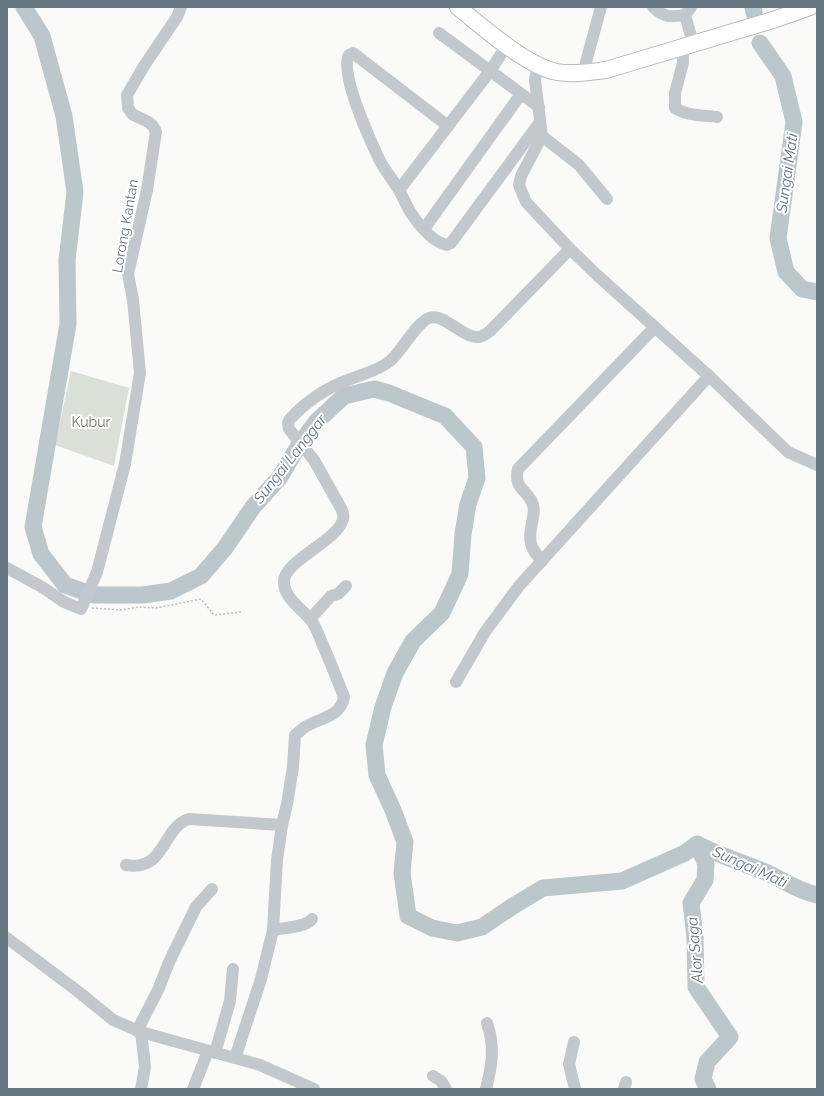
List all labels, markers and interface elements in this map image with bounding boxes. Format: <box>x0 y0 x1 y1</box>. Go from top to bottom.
water label: Sungai Mati <box>772 131 802 215</box>
street label: Lorong Kantan <box>109 178 141 274</box>
water label: Sungai Langgar <box>249 410 331 508</box>
park label: Kubur <box>72 414 111 430</box>
water label: Sungai Mati <box>709 842 791 892</box>
water label: Alor Saga <box>683 916 707 985</box>

